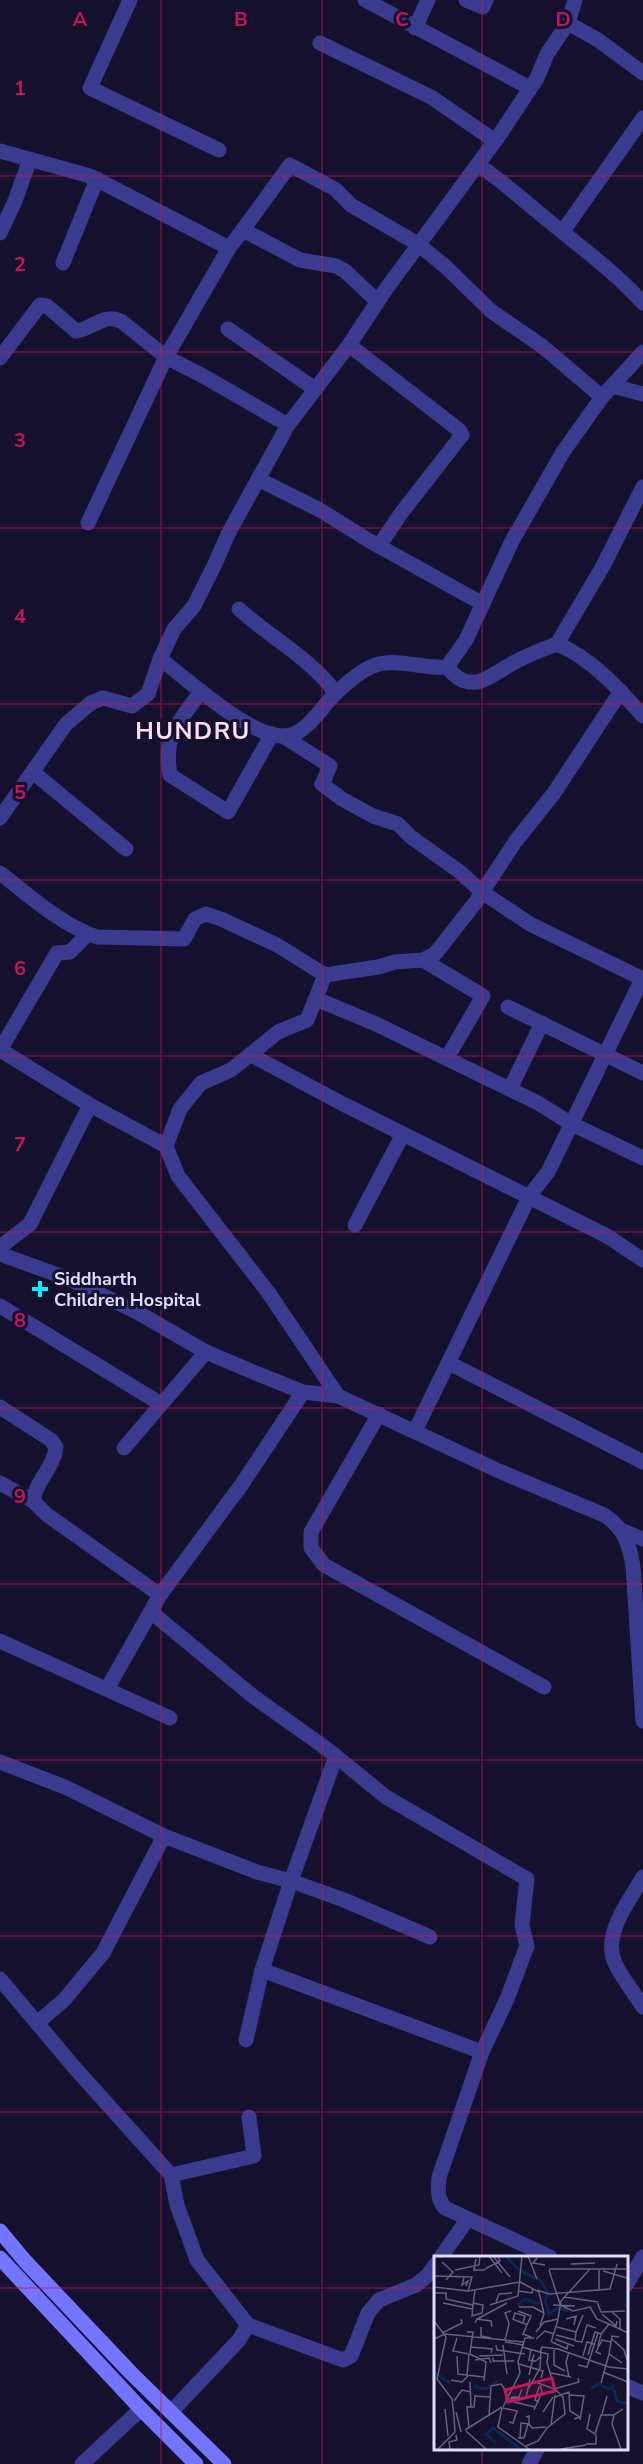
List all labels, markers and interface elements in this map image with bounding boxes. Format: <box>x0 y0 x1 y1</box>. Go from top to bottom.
text: A <box>73 6 88 33</box>
text: B <box>234 6 248 33</box>
text: C <box>395 6 409 33</box>
text: D <box>555 6 571 33</box>
text: 1 <box>14 75 26 102</box>
text: 2 <box>14 251 26 278</box>
text: 3 <box>14 427 26 454</box>
text: 4 <box>14 603 26 630</box>
district label: HUNDRU <box>135 715 251 747</box>
text: 5 <box>14 779 26 806</box>
text: 6 <box>14 955 26 982</box>
text: 7 <box>14 1131 26 1158</box>
place label: Siddharth Children Hospital <box>54 1267 201 1312</box>
marker: Siddharth Children Hospital <box>31 1280 49 1298</box>
text: 8 <box>14 1307 26 1334</box>
text: 9 <box>14 1483 26 1510</box>
inset map <box>434 2256 628 2449</box>

